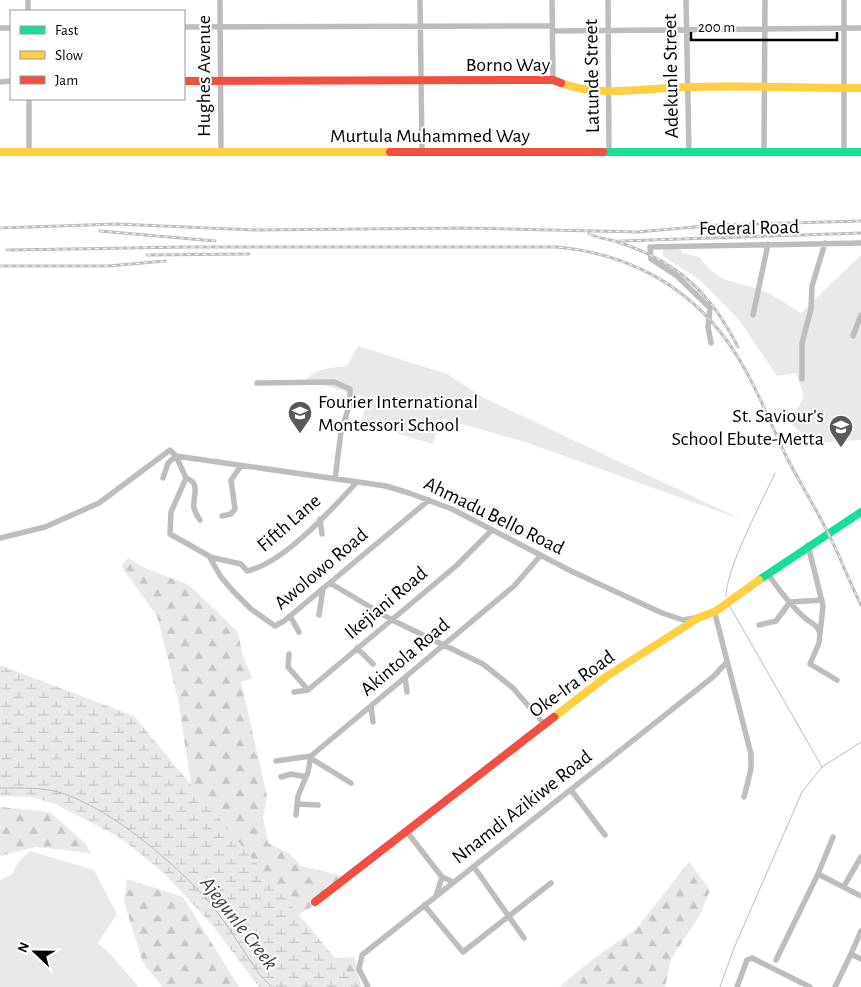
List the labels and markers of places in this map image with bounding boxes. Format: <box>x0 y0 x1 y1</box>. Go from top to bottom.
place label: Fourier International Montessori School <box>318 392 478 435</box>
school or university icon: Fourier International Montessori School <box>287 400 313 434</box>
place label: St. Saviour's School Ebute-Metta <box>671 406 824 449</box>
school or university icon: St. Saviour's School Ebute-Metta <box>828 414 854 448</box>

